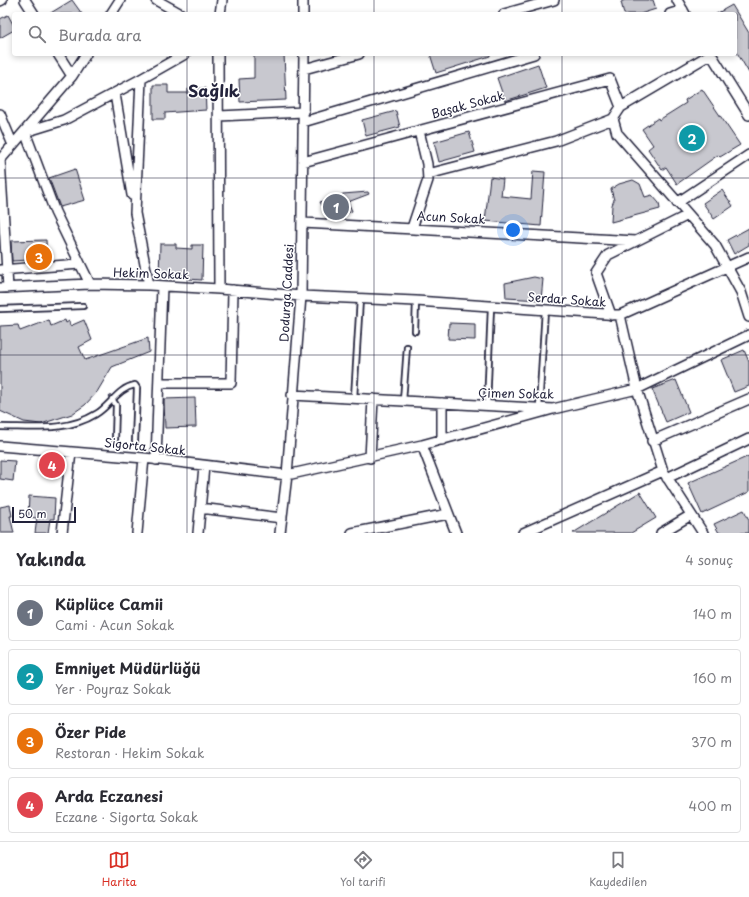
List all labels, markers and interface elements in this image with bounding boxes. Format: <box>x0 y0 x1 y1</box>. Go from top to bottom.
search box <box>12 12 737 56</box>
icon: search <box>26 23 48 45</box>
text: Burada ara <box>58 23 141 46</box>
district label: Sağlık <box>188 78 240 102</box>
street label: Başak Sokak <box>429 86 506 122</box>
pin: 2 <box>679 123 705 153</box>
pin: 1 <box>323 192 349 222</box>
street label: Acun Sokak <box>416 206 486 228</box>
your location <box>503 220 523 240</box>
pin: 3 <box>26 242 52 272</box>
street label: Dodurga Caddesi <box>274 243 298 342</box>
street label: Hekim Sokak <box>113 263 189 283</box>
street label: Serdar Sokak <box>527 287 607 311</box>
street label: Çimen Sokak <box>478 383 554 403</box>
street label: Sigorta Sokak <box>103 433 187 459</box>
pin: 4 <box>39 450 65 480</box>
scale bar <box>12 505 76 524</box>
text: 50 m <box>18 505 47 522</box>
text: Yakında <box>16 546 86 572</box>
text: 4 sonuç <box>685 550 733 569</box>
text: Küplüce Camii <box>55 592 163 615</box>
text: 1 <box>27 604 33 623</box>
text: 140 m <box>693 604 732 623</box>
text: Cami · Acun Sokak <box>55 615 174 634</box>
text: Emniyet Müdürlüğü <box>55 656 201 679</box>
text: 2 <box>25 668 35 687</box>
text: 160 m <box>693 668 732 687</box>
text: Yer · Poyraz Sokak <box>55 679 171 698</box>
text: Özer Pide <box>55 720 126 743</box>
text: 3 <box>26 732 34 751</box>
text: 370 m <box>691 732 732 751</box>
text: Restoran · Hekim Sokak <box>55 743 204 762</box>
text: Arda Eczanesi <box>55 784 163 807</box>
text: 4 <box>26 796 34 815</box>
text: 400 m <box>689 796 732 815</box>
text: Eczane · Sigorta Sokak <box>55 807 198 826</box>
tab: Harita <box>102 849 137 890</box>
tab: Yol tarifi <box>340 849 386 890</box>
tab: Kaydedilen <box>589 849 647 890</box>

